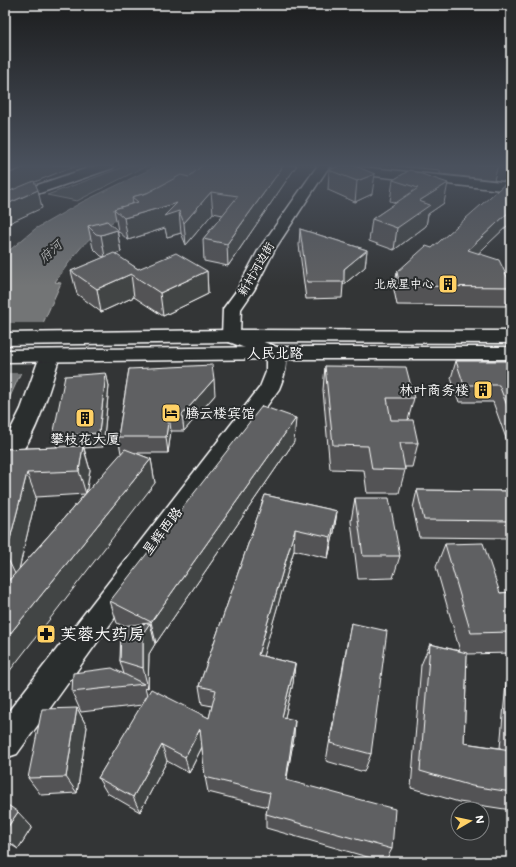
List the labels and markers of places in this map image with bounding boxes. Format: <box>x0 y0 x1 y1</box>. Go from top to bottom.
building icon: 北成星中心 <box>437 273 459 295</box>
place label: 北成星中心 <box>374 275 434 291</box>
building icon: 林叶商务楼 <box>472 379 494 401</box>
place label: 林叶商务楼 <box>399 380 469 399</box>
hotel icon: 腾云楼宾馆 <box>160 402 182 424</box>
place label: 腾云楼宾馆 <box>185 403 255 422</box>
building icon: 攀枝花大厦 <box>74 407 96 429</box>
place label: 攀枝花大厦 <box>50 429 120 448</box>
place label: 芙蓉大药房 <box>60 622 145 644</box>
pharmacy icon: 芙蓉大药房 <box>35 623 57 645</box>

